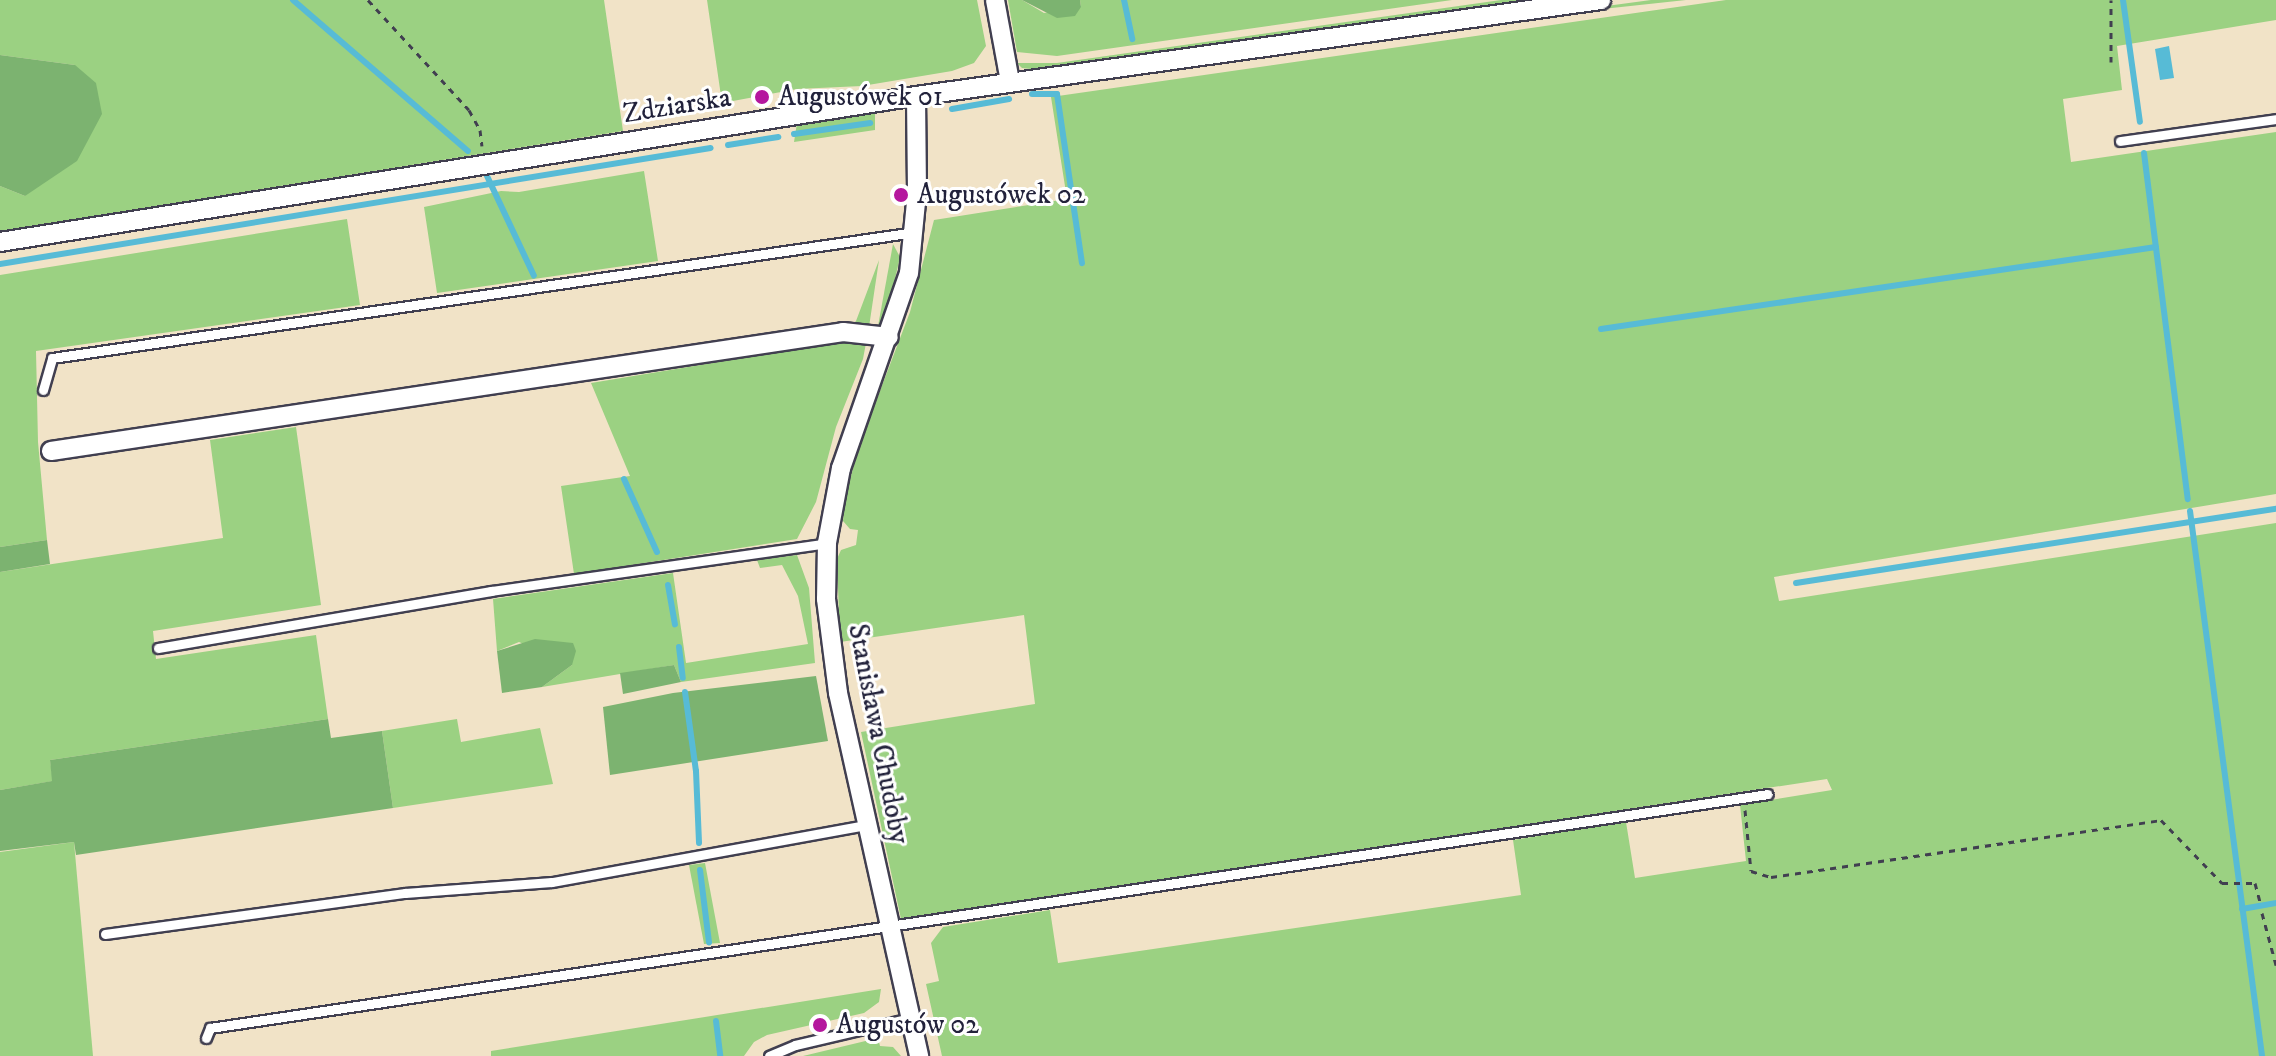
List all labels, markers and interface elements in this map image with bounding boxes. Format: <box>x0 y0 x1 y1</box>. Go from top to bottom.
place label: Augustówek 01 <box>778 80 943 114</box>
street label: Zdziarska <box>621 81 733 131</box>
marker: Augustówek 01 <box>753 88 771 106</box>
place label: Augustówek 02 <box>917 178 1086 212</box>
marker: Augustówek 02 <box>892 186 910 204</box>
street label: Stanisława Chudoby <box>840 621 916 847</box>
place label: Augustów 02 <box>836 1008 979 1042</box>
marker: Augustów 02 <box>811 1016 829 1034</box>

